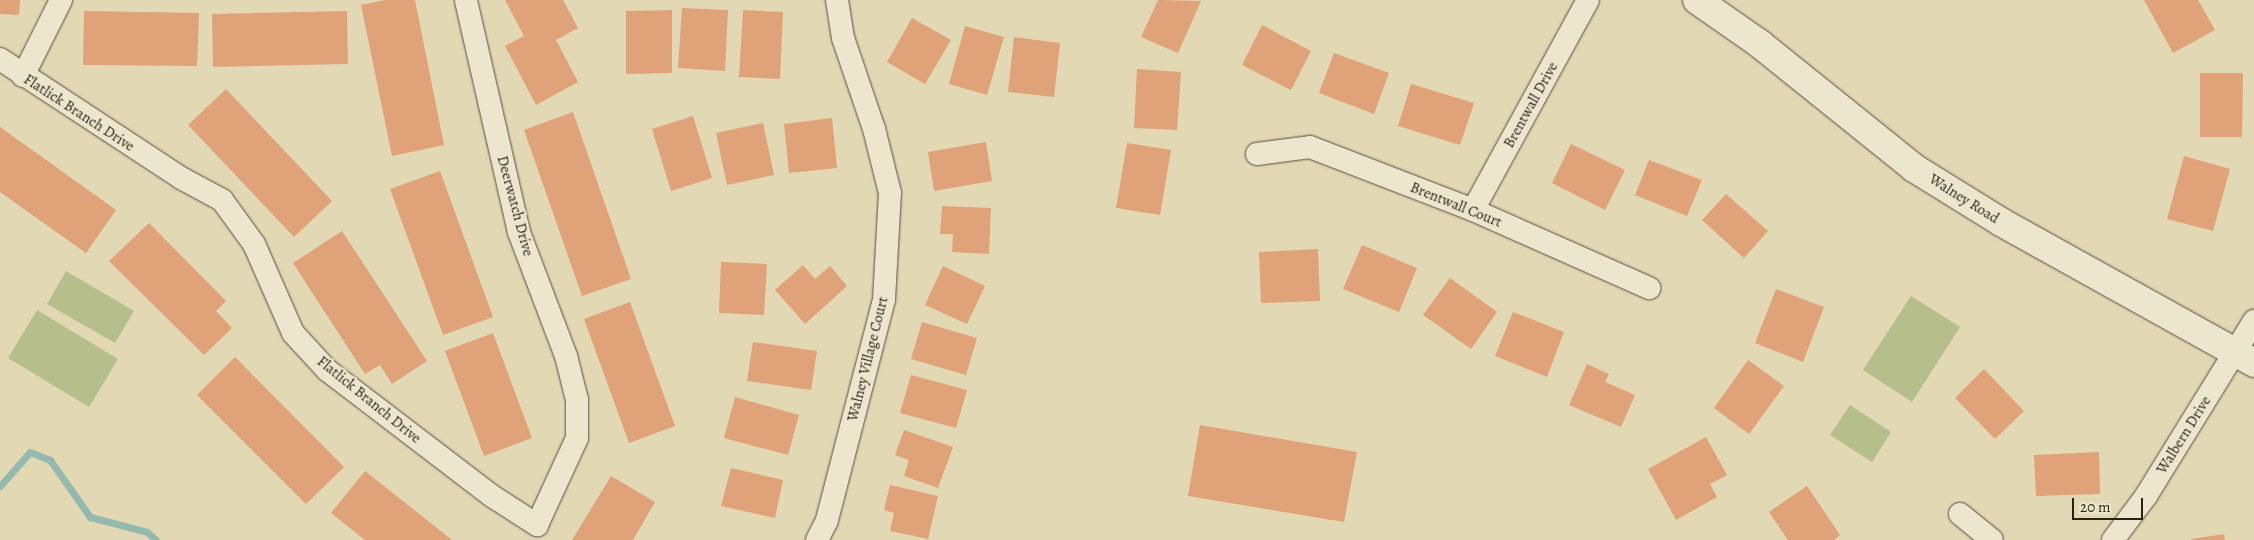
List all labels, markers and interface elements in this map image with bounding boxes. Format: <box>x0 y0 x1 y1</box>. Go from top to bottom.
street label: Brentwall Drive <box>1500 59 1562 151</box>
street label: Flatlick Branch Drive <box>20 70 138 156</box>
street label: Deerwatch Drive <box>493 154 537 258</box>
street label: Walney Road <box>1926 170 2002 228</box>
street label: Brentwall Court <box>1408 178 1504 232</box>
street label: Walney Village Court <box>844 295 892 423</box>
street label: Flatlick Branch Drive <box>313 353 425 447</box>
street label: Walbern Drive <box>2153 393 2215 477</box>
scale bar <box>2074 488 2145 520</box>
text: 20 m <box>2080 497 2111 517</box>

